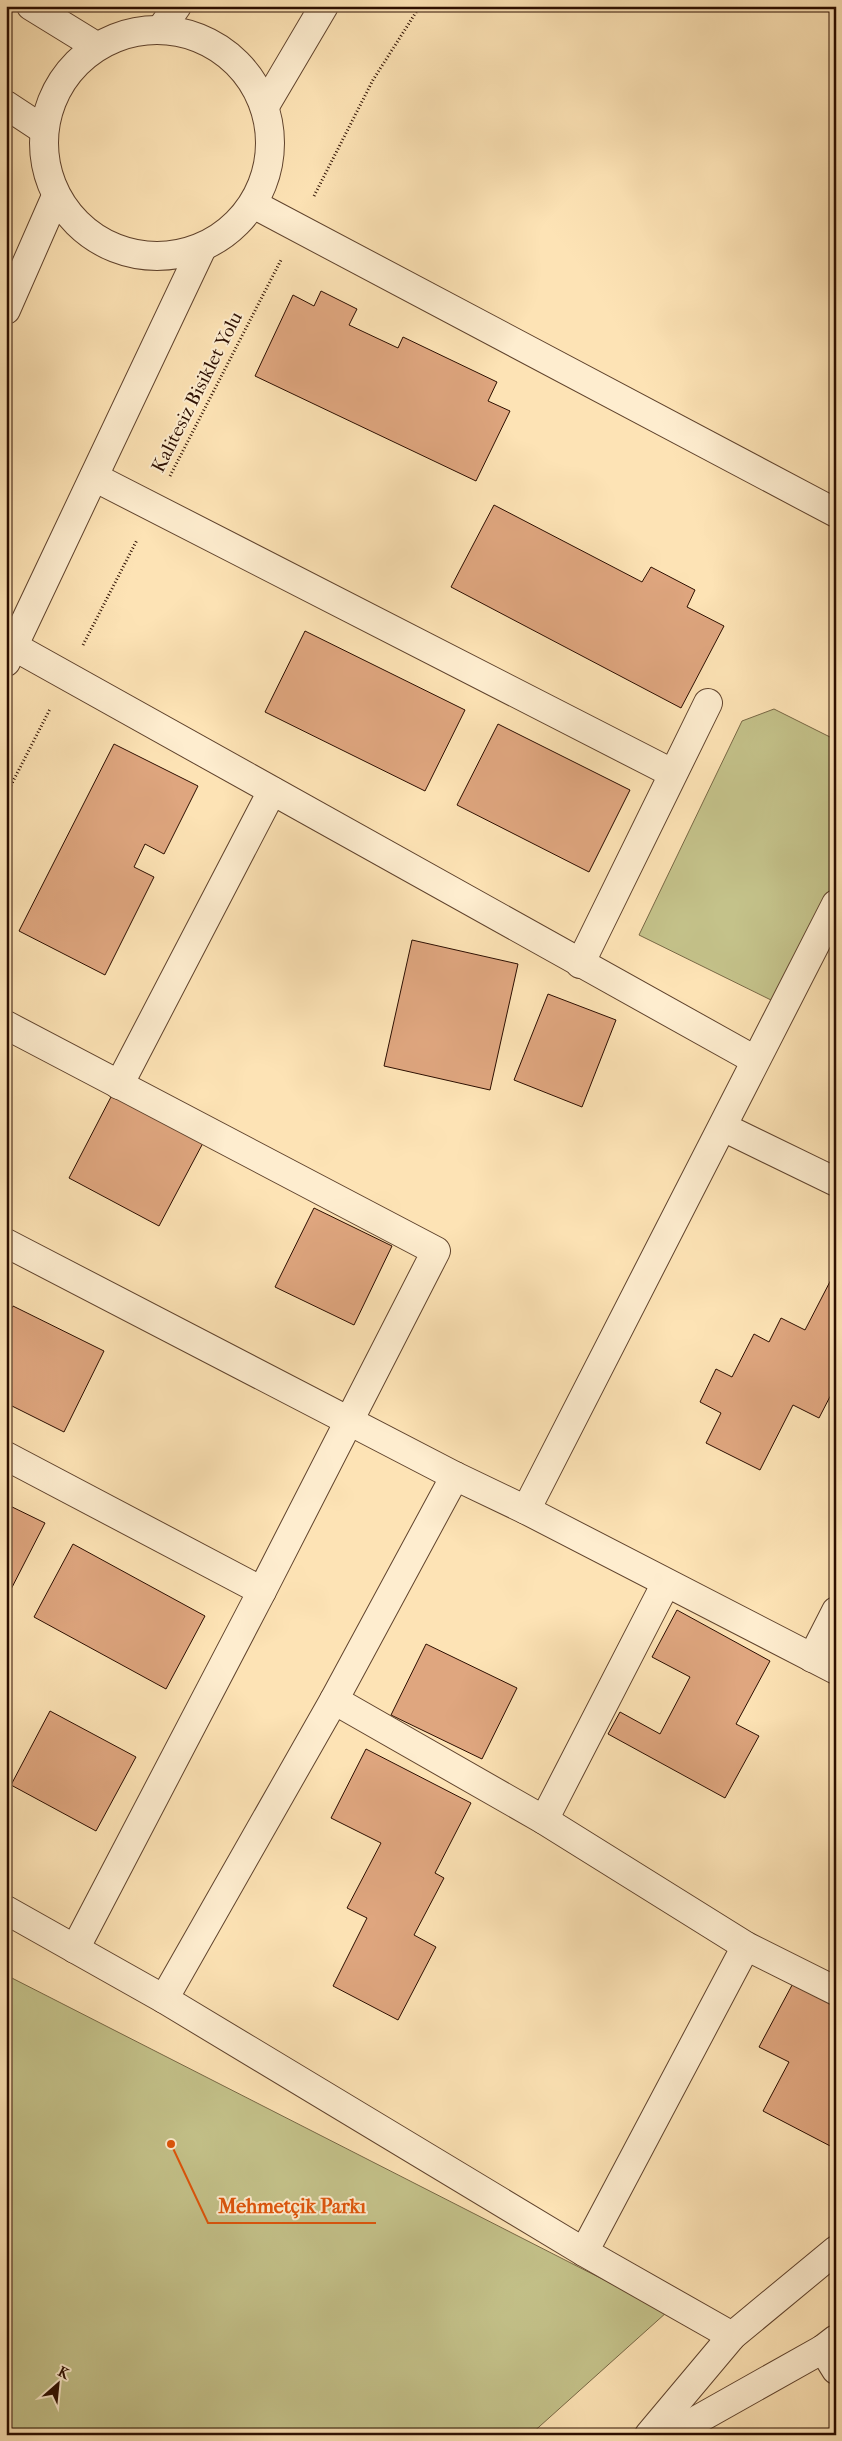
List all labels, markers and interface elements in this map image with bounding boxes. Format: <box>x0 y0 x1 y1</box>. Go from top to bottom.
street label: Kalitesiz Bisiklet Yolu <box>147 308 247 476</box>
callout: Mehmetçik Parkı <box>208 2188 376 2223</box>
text: Mehmetçik Parkı <box>217 2195 367 2219</box>
north arrow <box>32 2358 82 2408</box>
text: K <box>55 2363 73 2383</box>

